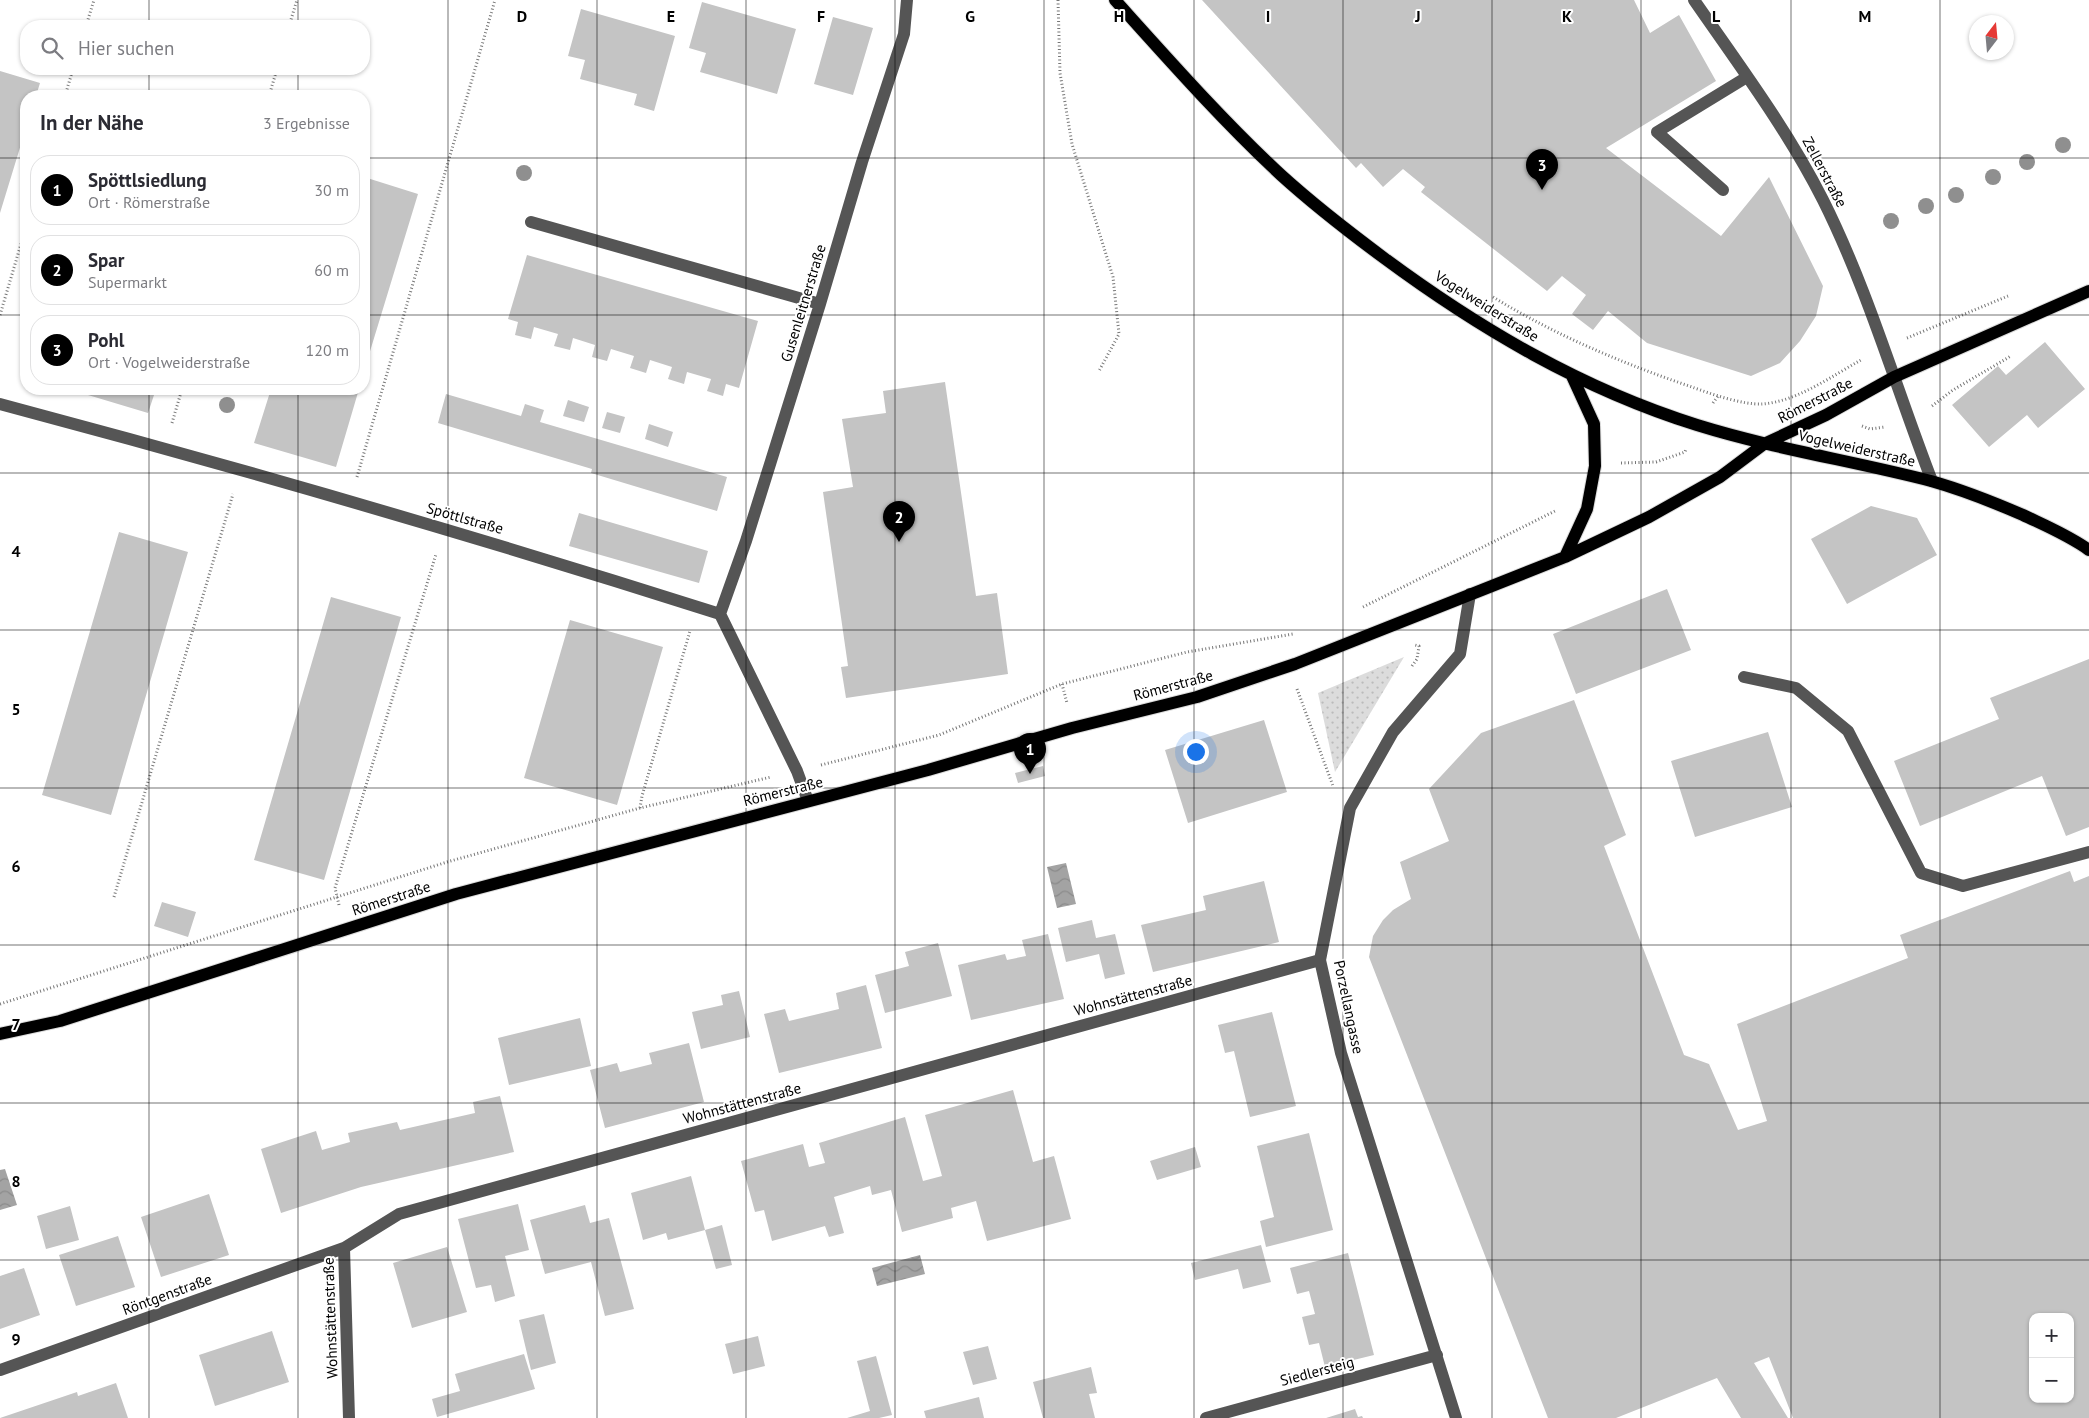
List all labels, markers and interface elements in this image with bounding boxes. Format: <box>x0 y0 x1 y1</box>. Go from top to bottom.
text: D <box>517 6 527 26</box>
text: E <box>667 6 675 26</box>
text: F <box>817 6 825 26</box>
text: G <box>965 6 975 26</box>
text: H <box>1114 6 1124 26</box>
text: I <box>1266 6 1270 26</box>
text: J <box>1414 6 1421 26</box>
text: K <box>1562 6 1572 26</box>
text: L <box>1712 6 1721 26</box>
text: M <box>1859 6 1871 26</box>
north arrow <box>1969 15 2014 60</box>
search box <box>20 20 370 75</box>
icon: search <box>38 34 66 62</box>
text: Hier suchen <box>78 36 174 60</box>
text: In der Nähe <box>40 109 144 136</box>
text: 3 Ergebnisse <box>263 113 350 133</box>
street label: Zellerstraße <box>1799 134 1851 210</box>
pin: 3 <box>1526 149 1558 190</box>
text: Spöttlsiedlung <box>88 168 207 192</box>
text: 1 <box>52 180 62 200</box>
text: 30 m <box>314 180 349 200</box>
text: Ort · Römerstraße <box>88 192 210 212</box>
street label: Gusenleitnerstraße <box>776 242 830 364</box>
text: Spar <box>88 248 124 272</box>
text: 2 <box>52 260 62 280</box>
text: 60 m <box>314 260 349 280</box>
street label: Vogelweiderstraße <box>1430 266 1543 346</box>
text: Supermarkt <box>88 272 167 292</box>
text: Pohl <box>88 328 124 352</box>
text: 3 <box>52 340 62 360</box>
text: 120 m <box>306 340 349 360</box>
text: Ort · Vogelweiderstraße <box>88 352 250 372</box>
street label: Römerstraße <box>1774 373 1856 427</box>
street label: Vogelweiderstraße <box>1796 425 1917 471</box>
street label: Spöttlstraße <box>424 498 506 538</box>
pin: 2 <box>883 501 915 542</box>
text: 4 <box>11 541 21 561</box>
street label: Römerstraße <box>1131 665 1215 705</box>
text: 5 <box>11 699 21 719</box>
pin: 1 <box>1014 733 1046 774</box>
your location <box>1183 739 1209 765</box>
street label: Römerstraße <box>741 772 825 810</box>
text: 6 <box>11 856 21 876</box>
street label: Römerstraße <box>349 876 433 920</box>
street label: Porzellangasse <box>1330 958 1368 1056</box>
street label: Wohnstättenstraße <box>1072 970 1194 1020</box>
text: 7 <box>11 1014 21 1034</box>
street label: Wohnstättenstraße <box>681 1078 803 1128</box>
text: 8 <box>11 1171 21 1191</box>
street label: Wohnstättenstraße <box>318 1257 342 1379</box>
street label: Röntgenstraße <box>120 1269 214 1319</box>
map controls <box>2029 1313 2074 1403</box>
button: + <box>2029 1313 2074 1358</box>
text: 9 <box>11 1329 21 1349</box>
street label: Siedlersteig <box>1278 1352 1356 1390</box>
button: − <box>2029 1358 2074 1403</box>

